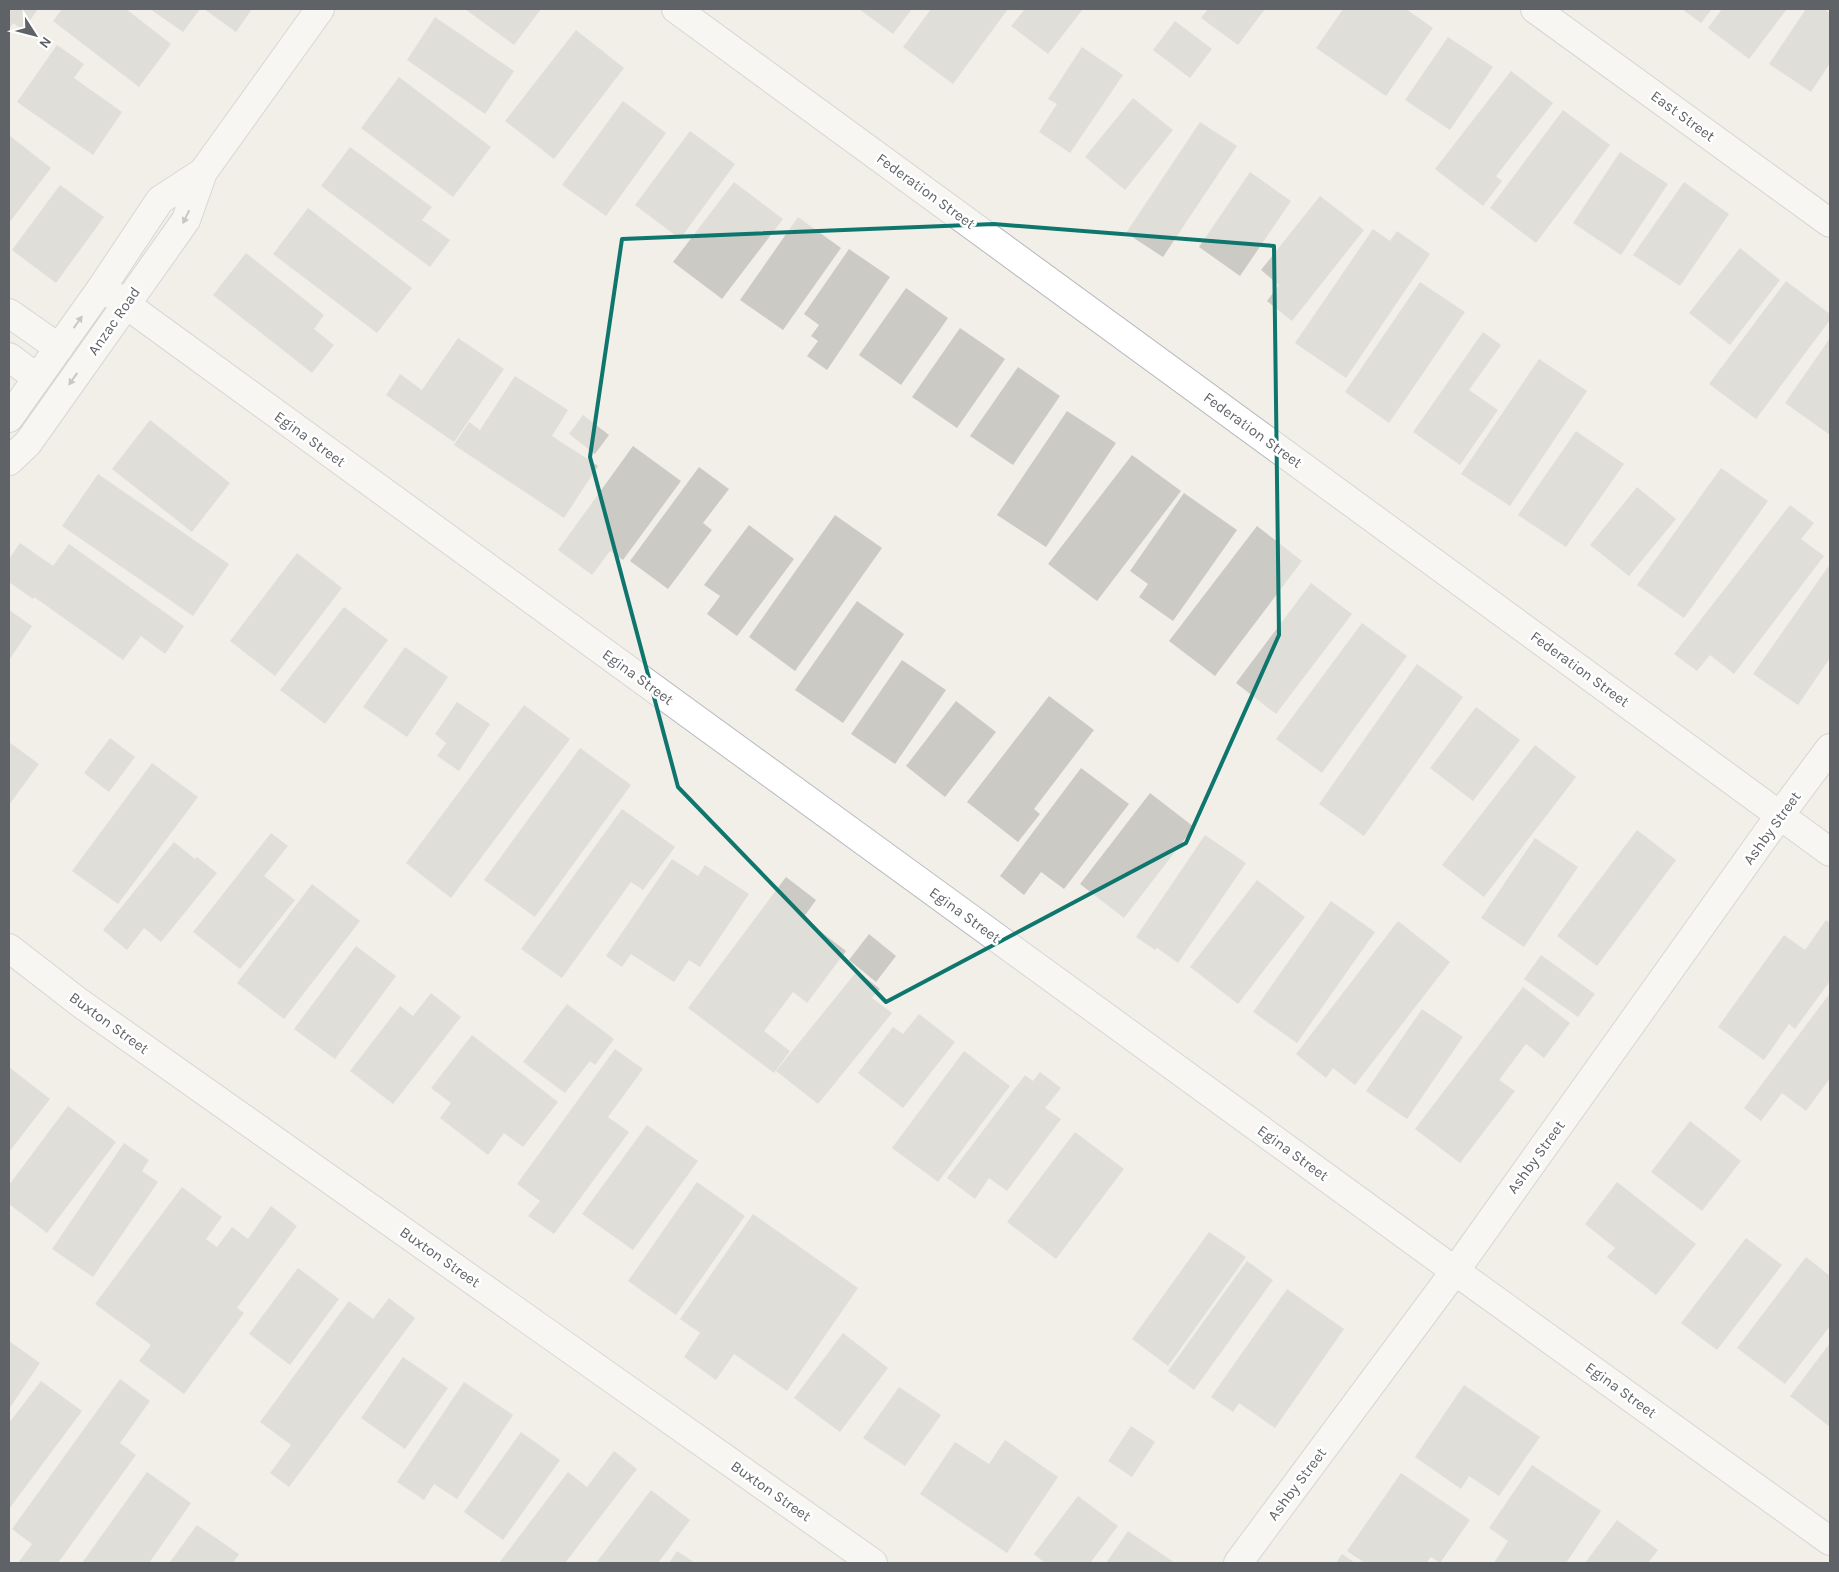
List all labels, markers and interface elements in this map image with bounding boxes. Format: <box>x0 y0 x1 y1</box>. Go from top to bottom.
north arrow <box>10 10 60 60</box>
text: N <box>35 33 55 51</box>
street label: East Street <box>1647 87 1719 146</box>
street label: Federation Street <box>873 149 979 233</box>
one-way arrow <box>181 210 189 224</box>
street label: Anzac Road <box>84 284 144 358</box>
one-way arrow <box>73 315 83 328</box>
one-way arrow <box>68 373 78 386</box>
street label: Federation Street <box>1200 388 1306 472</box>
street label: Egina Street <box>271 407 349 471</box>
street label: Federation Street <box>1527 627 1633 711</box>
street label: Egina Street <box>599 645 677 709</box>
street label: Ashby Street <box>1739 788 1805 868</box>
street label: Egina Street <box>926 883 1004 947</box>
street label: Buxton Street <box>66 988 152 1058</box>
street label: Ashby Street <box>1503 1117 1569 1197</box>
street label: Egina Street <box>1254 1121 1332 1185</box>
street label: Buxton Street <box>396 1223 484 1291</box>
street label: Egina Street <box>1582 1358 1660 1422</box>
street label: Ashby Street <box>1264 1444 1330 1524</box>
street label: Buxton Street <box>727 1457 815 1525</box>

